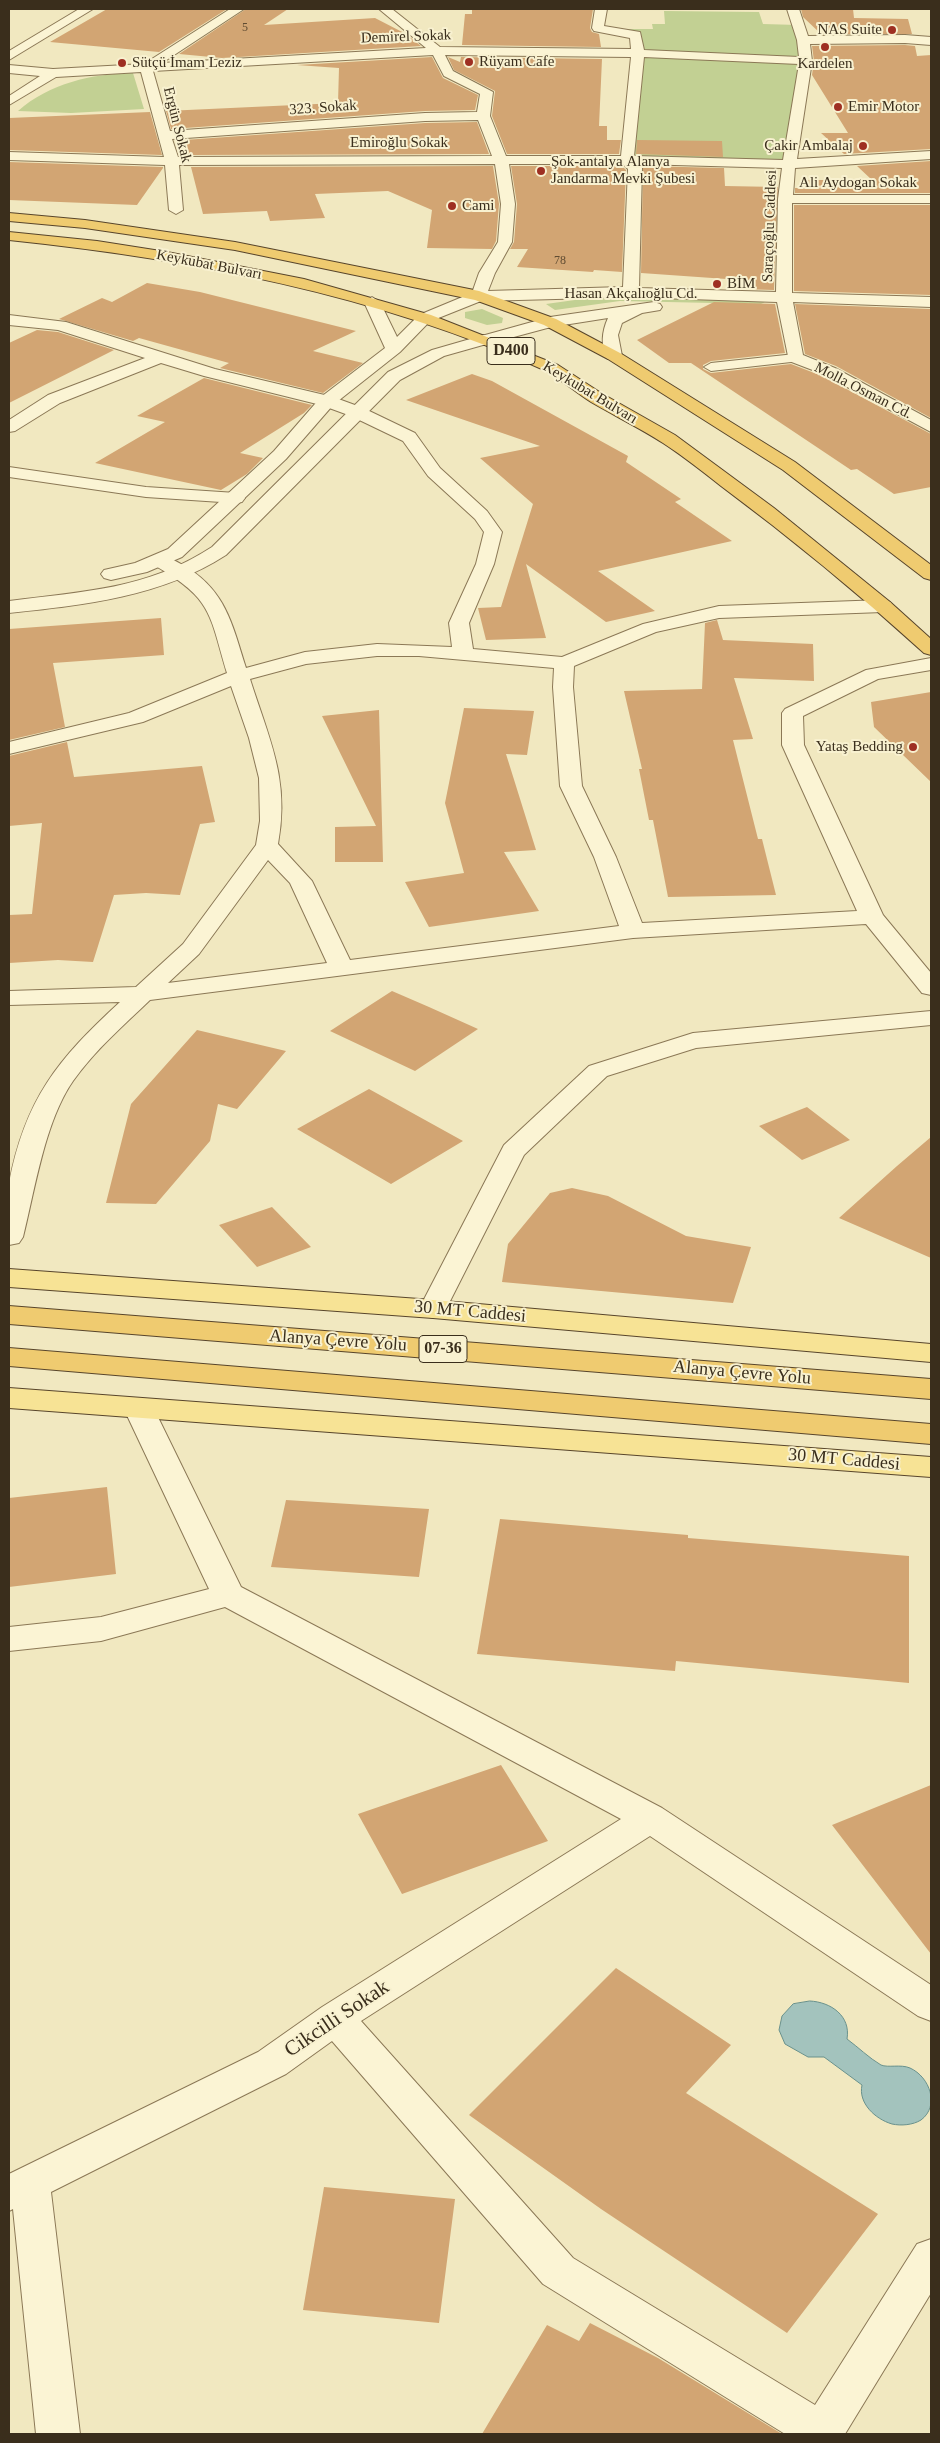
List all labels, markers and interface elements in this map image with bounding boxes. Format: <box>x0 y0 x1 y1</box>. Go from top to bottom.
house number: 5 <box>242 21 248 35</box>
place label: NAS Suite <box>817 21 882 39</box>
marker: NAS Suite <box>886 24 898 36</box>
street label: Demirel Sokak <box>361 26 451 48</box>
marker: Kardelen <box>819 41 831 53</box>
place label: Rüyam Cafe <box>479 53 554 71</box>
place label: Sütçü İmam Leziz <box>132 54 242 72</box>
place label: Kardelen <box>798 55 852 73</box>
marker: Rüyam Cafe <box>463 56 475 68</box>
marker: Sütçü İmam Leziz <box>116 57 128 69</box>
street label: Ergün Sokak <box>159 85 195 165</box>
street label: 323. Sokak <box>289 97 357 119</box>
place label: Emir Motor <box>848 98 919 116</box>
marker: Emir Motor <box>832 101 844 113</box>
street label: Emiroğlu Sokak <box>350 134 448 152</box>
place label: Çakir Ambalaj <box>764 137 853 155</box>
marker: Çakir Ambalaj <box>857 140 869 152</box>
place label: Şok-antalya Alanya Jandarma Mevki Şubesi <box>551 153 695 188</box>
marker: Şok-antalya Alanya Jandarma Mevki Şubesi <box>535 165 547 177</box>
street label: Saraçoğlu Caddesi <box>759 170 781 282</box>
street label: Ali Aydogan Sokak <box>799 174 917 192</box>
place label: Cami <box>462 197 494 215</box>
marker: Cami <box>446 200 458 212</box>
street label: Keykubat Bulvarı <box>155 246 263 284</box>
house number: 78 <box>554 254 566 268</box>
place label: BİM <box>727 275 755 293</box>
marker: BİM <box>711 278 723 290</box>
street label: Hasan Akçalıoğlu Cd. <box>565 285 697 303</box>
road number: D400 <box>487 338 535 364</box>
street label: Keykubat Bulvarı <box>539 358 641 428</box>
street label: Molla Osman Cd. <box>811 359 915 423</box>
place label: Yataş Bedding <box>816 738 903 756</box>
marker: Yataş Bedding <box>907 741 919 753</box>
street label: 30 MT Caddesi <box>413 1296 527 1328</box>
street label: Alanya Çevre Yolu <box>268 1325 408 1357</box>
road number: 07-36 <box>419 1336 467 1362</box>
street label: Alanya Çevre Yolu <box>672 1356 812 1390</box>
street label: 30 MT Caddesi <box>787 1444 901 1476</box>
street label: Cikcilli Sokak <box>280 1975 394 2063</box>

